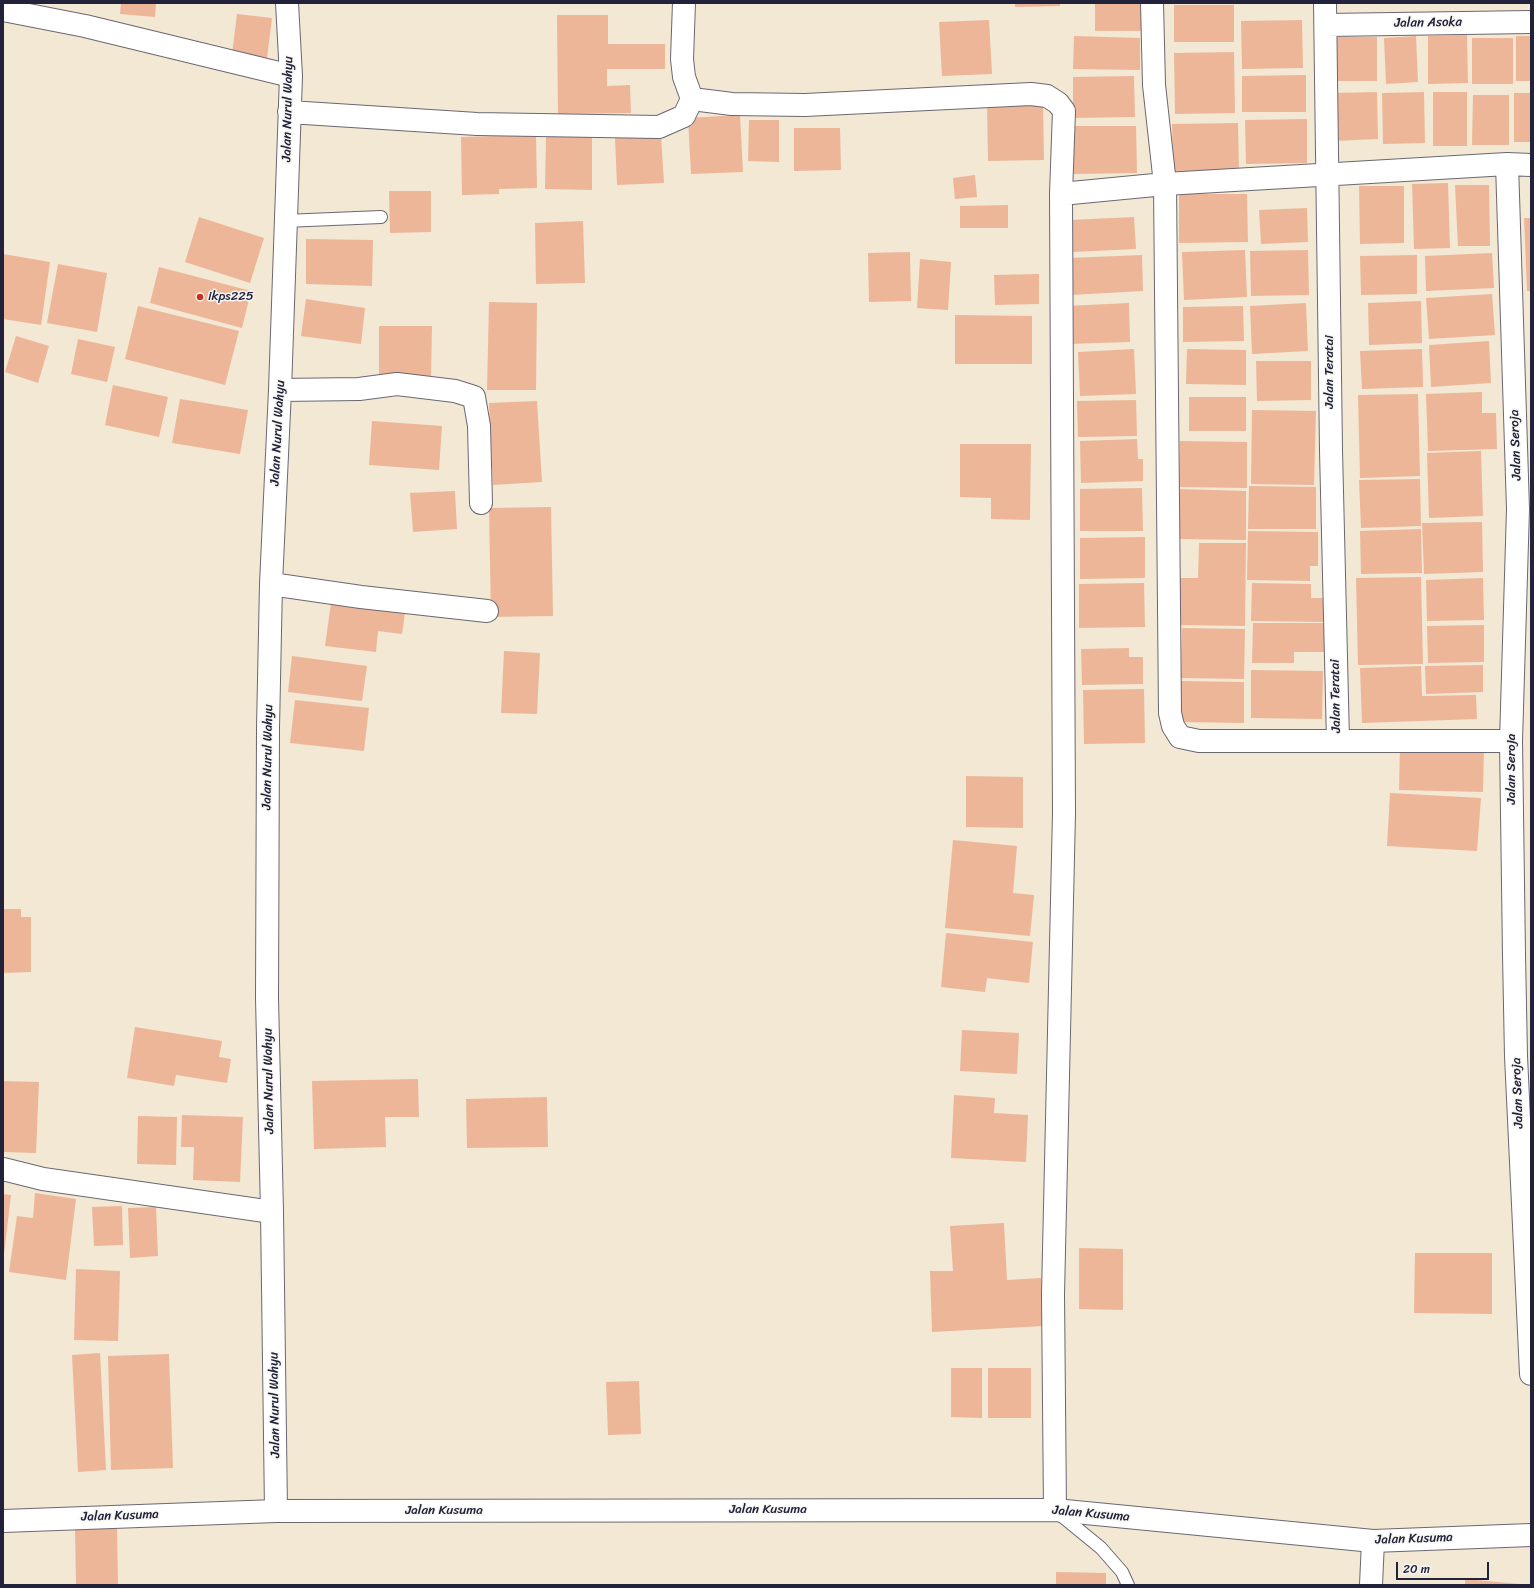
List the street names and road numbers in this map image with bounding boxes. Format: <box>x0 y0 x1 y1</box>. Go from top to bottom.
street label: Jalan Asoka <box>1394 15 1462 31</box>
street label: Jalan Nurul Wahyu <box>279 56 297 162</box>
street label: Jalan Teratai <box>1322 335 1338 409</box>
street label: Jalan Nurul Wahyu <box>267 380 289 486</box>
street label: Jalan Seroja <box>1507 409 1525 481</box>
street label: Jalan Teratai <box>1328 659 1344 733</box>
street label: Jalan Nurul Wahyu <box>259 704 277 810</box>
street label: Jalan Seroja <box>1504 734 1520 804</box>
street label: Jalan Nurul Wahyu <box>260 1028 278 1134</box>
street label: Jalan Seroja <box>1509 1057 1527 1129</box>
street label: Jalan Nurul Wahyu <box>266 1352 284 1458</box>
street label: Jalan Kusuma <box>729 1502 807 1518</box>
street label: Jalan Kusuma <box>405 1503 483 1519</box>
street label: Jalan Kusuma <box>1052 1503 1130 1525</box>
street label: Jalan Kusuma <box>81 1507 159 1525</box>
street label: Jalan Kusuma <box>1375 1530 1453 1548</box>

